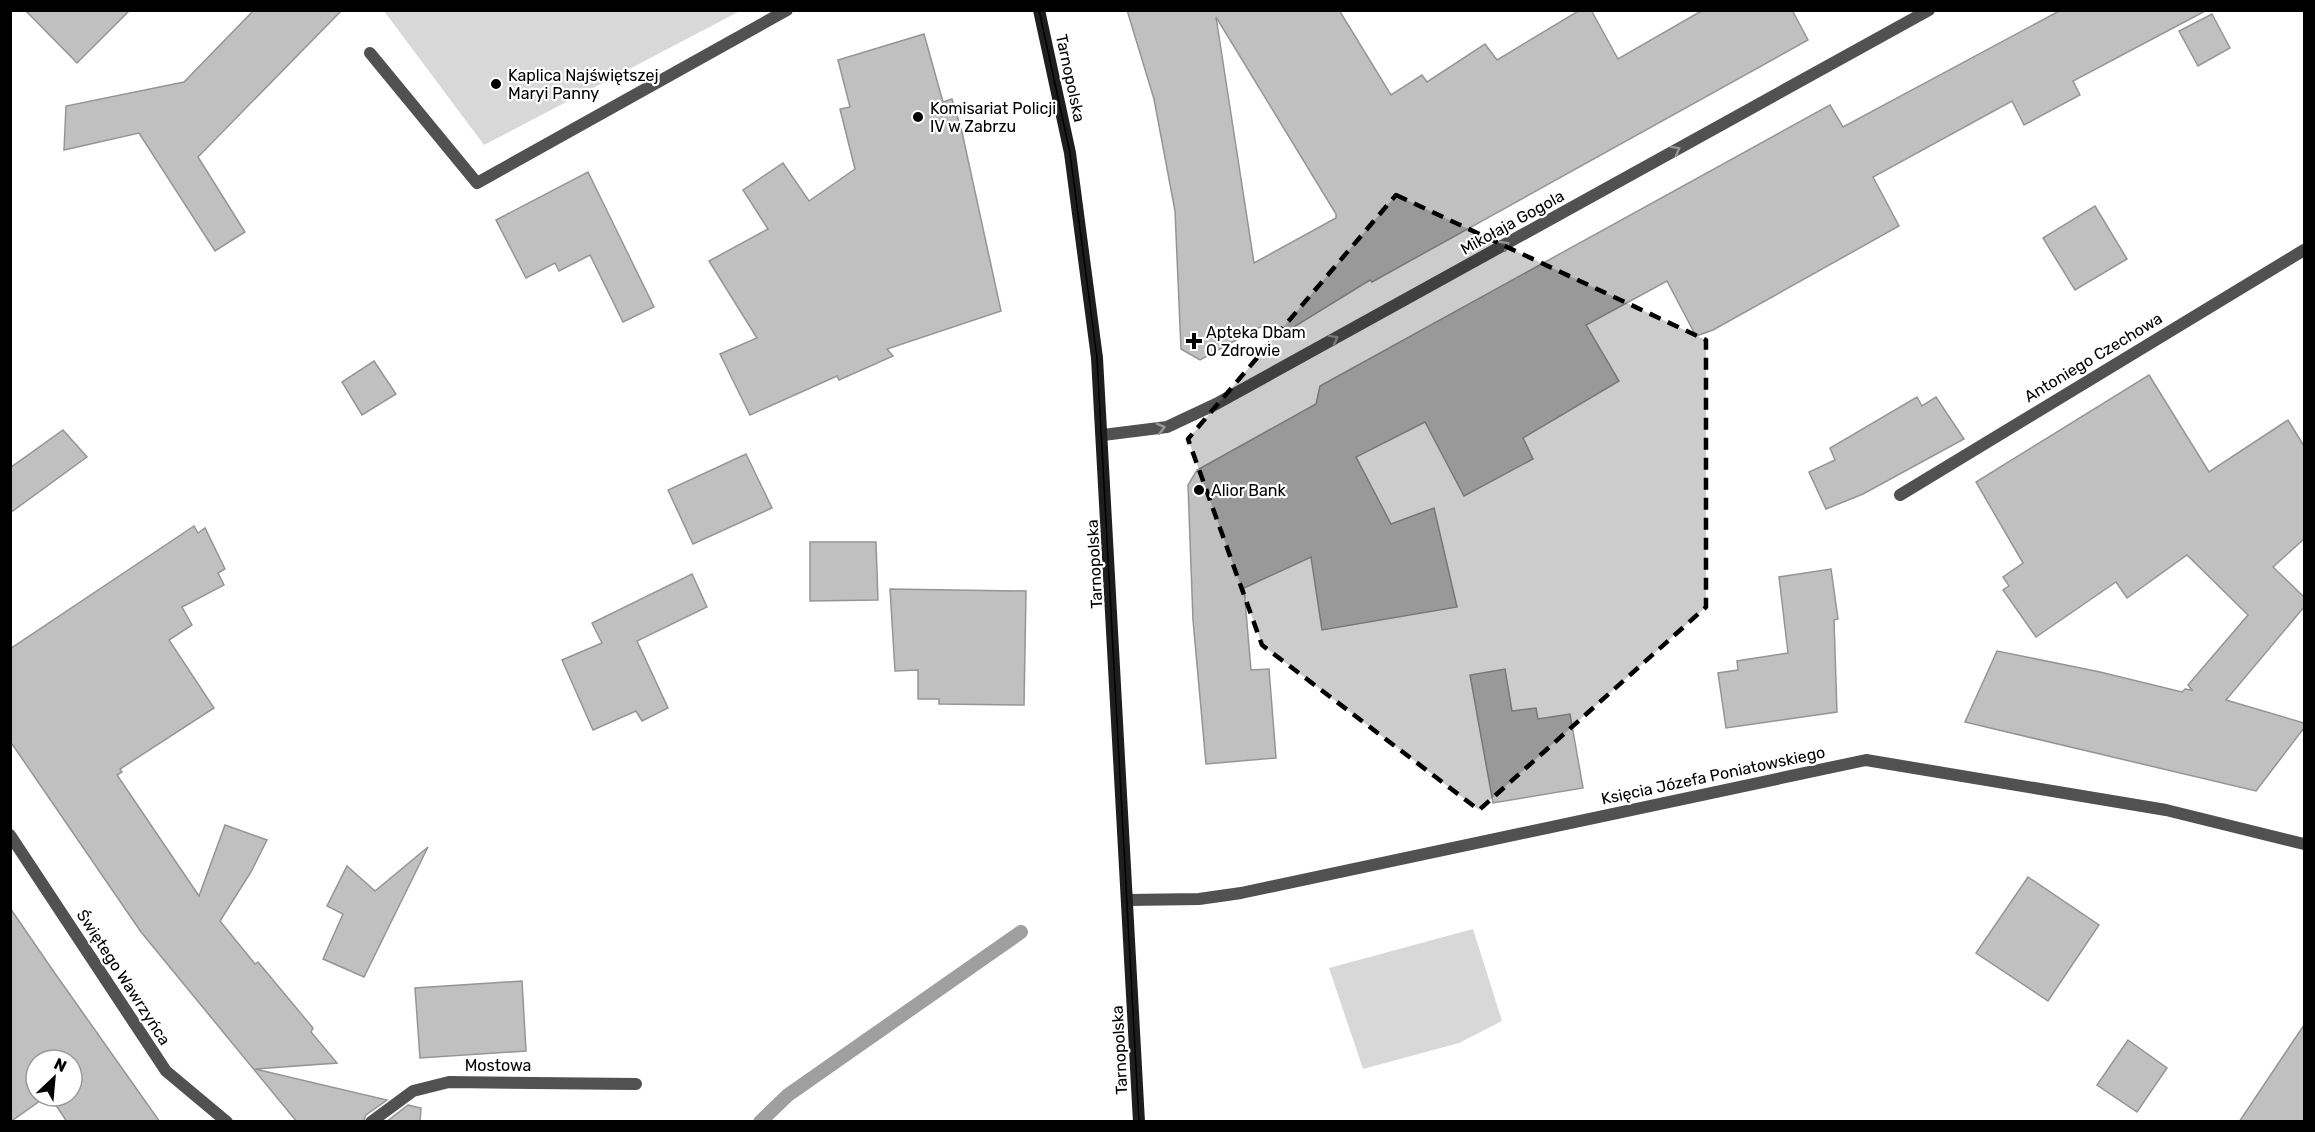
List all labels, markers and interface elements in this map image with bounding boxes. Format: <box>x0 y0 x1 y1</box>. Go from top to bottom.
street label: Tarnopolska <box>1052 32 1089 124</box>
place label: Kaplica Najświętszej Maryi Panny <box>508 66 658 103</box>
marker: Kaplica Najświętszej Maryi Panny <box>489 77 503 91</box>
place label: Komisariat Policji IV w Zabrzu <box>930 99 1056 136</box>
marker: Komisariat Policji IV w Zabrzu <box>911 110 925 124</box>
one-way arrow <box>1669 146 1680 157</box>
street label: Mikołaja Gogola <box>1457 186 1567 259</box>
one-way arrow <box>1499 241 1509 252</box>
street label: Antoniego Czechowa <box>2021 309 2166 406</box>
place label: Apteka Dbam O Zdrowie <box>1206 323 1306 360</box>
marker: Apteka Dbam O Zdrowie <box>1187 334 1201 348</box>
one-way arrow <box>1328 335 1338 346</box>
one-way arrow <box>1156 422 1166 435</box>
place label: Alior Bank <box>1211 481 1287 500</box>
marker: Alior Bank <box>1192 483 1206 497</box>
street label: Tarnopolska <box>1083 519 1106 609</box>
street label: Księcia Józefa Poniatowskiego <box>1599 742 1827 810</box>
street label: Świętego Wawrzyńca <box>72 905 175 1049</box>
street label: Tarnopolska <box>1108 1005 1131 1095</box>
north arrow <box>24 1048 84 1108</box>
text: N <box>51 1054 70 1076</box>
street label: Mostowa <box>465 1056 531 1075</box>

